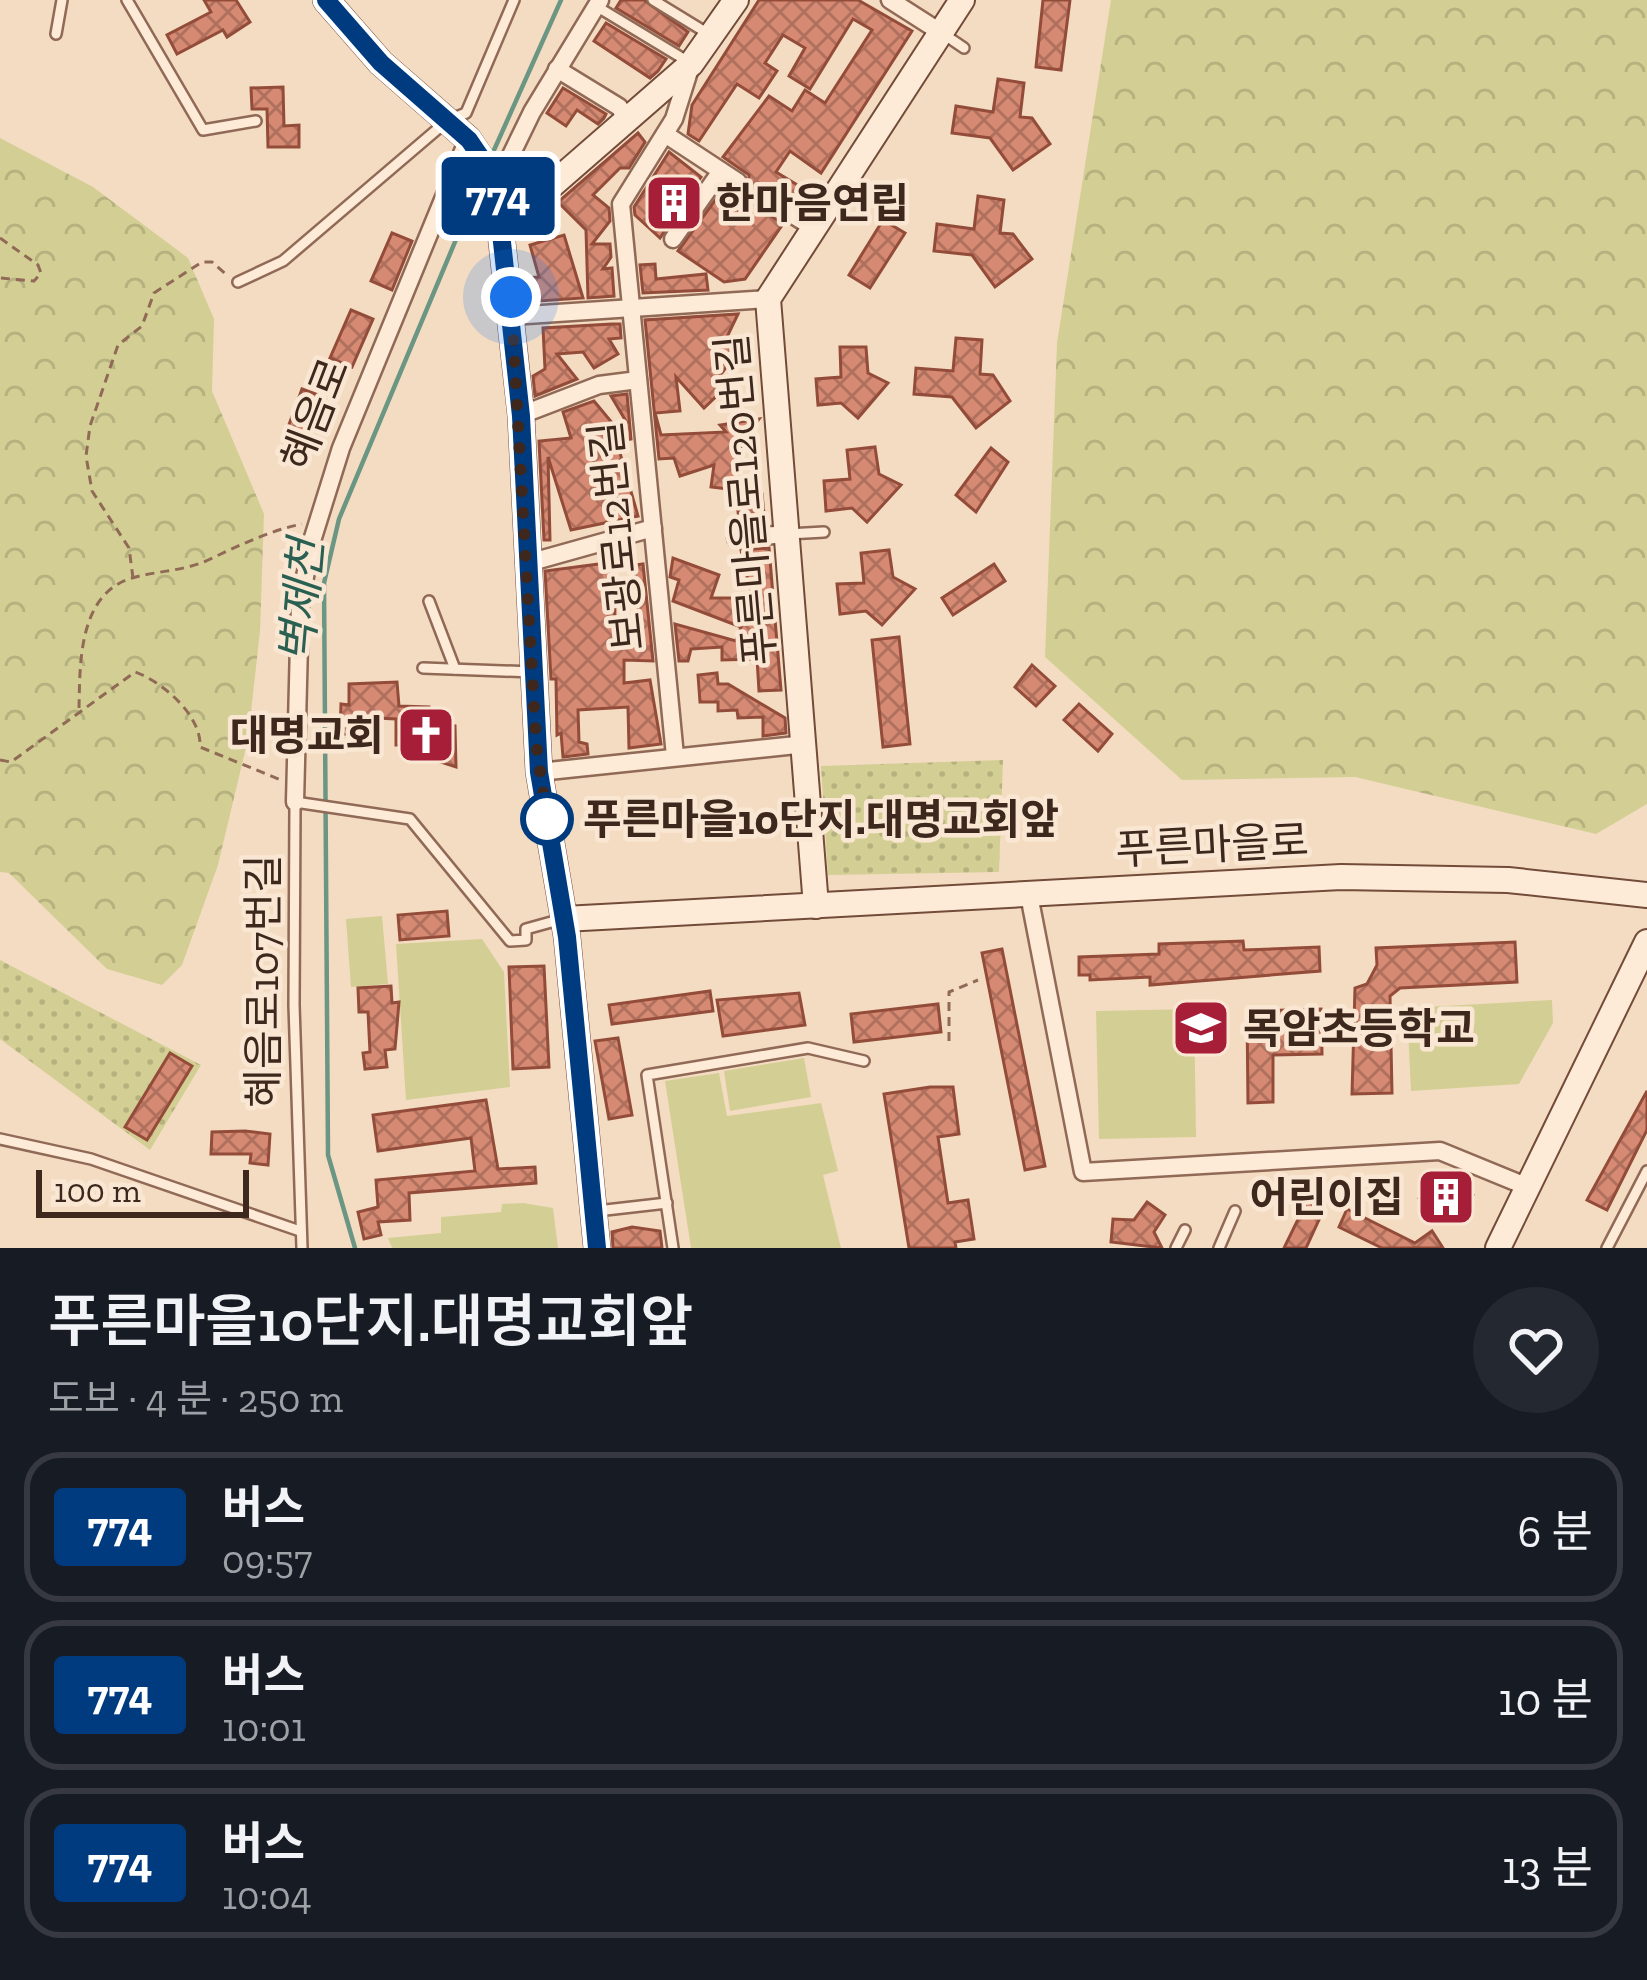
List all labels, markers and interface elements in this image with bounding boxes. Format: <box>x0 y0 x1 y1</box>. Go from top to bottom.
line badge: 774 <box>429 157 567 235</box>
text: 774 <box>466 170 530 221</box>
building icon: 한마음연립 <box>643 172 705 234</box>
place label: 한마음연립 <box>716 178 909 229</box>
your location <box>481 267 541 327</box>
street label: 푸른마을로120번길 <box>706 332 786 668</box>
street label: 혜음로 <box>270 351 360 477</box>
street label: 보광로12번길 <box>580 418 654 654</box>
water label: 벽제천 <box>270 532 335 665</box>
church icon: 대명교회 <box>395 704 457 766</box>
place label: 대명교회 <box>229 710 384 761</box>
marker: 푸른마을10단지.대명교회앞 <box>522 794 572 844</box>
place label: 푸른마을10단지.대명교회앞 <box>583 794 1059 845</box>
street label: 푸른마을로 <box>1114 814 1310 876</box>
street label: 혜음로107번길 <box>238 854 289 1108</box>
school or university icon: 목암초등학교 <box>1170 997 1232 1059</box>
place label: 목암초등학교 <box>1243 1003 1475 1054</box>
scale bar <box>36 1164 249 1217</box>
building icon: 어린이집 <box>1415 1166 1477 1228</box>
text: 100 m <box>54 1171 141 1210</box>
place label: 어린이집 <box>1249 1172 1404 1223</box>
text: 푸른마을10단지.대명교회앞 <box>48 1287 693 1356</box>
button: heart <box>1473 1287 1599 1413</box>
text: 도보 · 4 분 · 250 m <box>48 1375 343 1422</box>
text: 버스 <box>222 1481 305 1535</box>
text: 774 <box>88 1501 152 1552</box>
text: 6 분 <box>1517 1505 1593 1559</box>
text: 09:57 <box>222 1536 312 1583</box>
text: 버스 <box>222 1649 305 1703</box>
text: 774 <box>88 1669 152 1720</box>
text: 10 분 <box>1498 1673 1593 1727</box>
text: 10:01 <box>222 1704 306 1751</box>
text: 버스 <box>222 1817 305 1871</box>
text: 774 <box>88 1837 152 1888</box>
text: 13 분 <box>1502 1841 1593 1895</box>
text: 10:04 <box>222 1872 312 1919</box>

